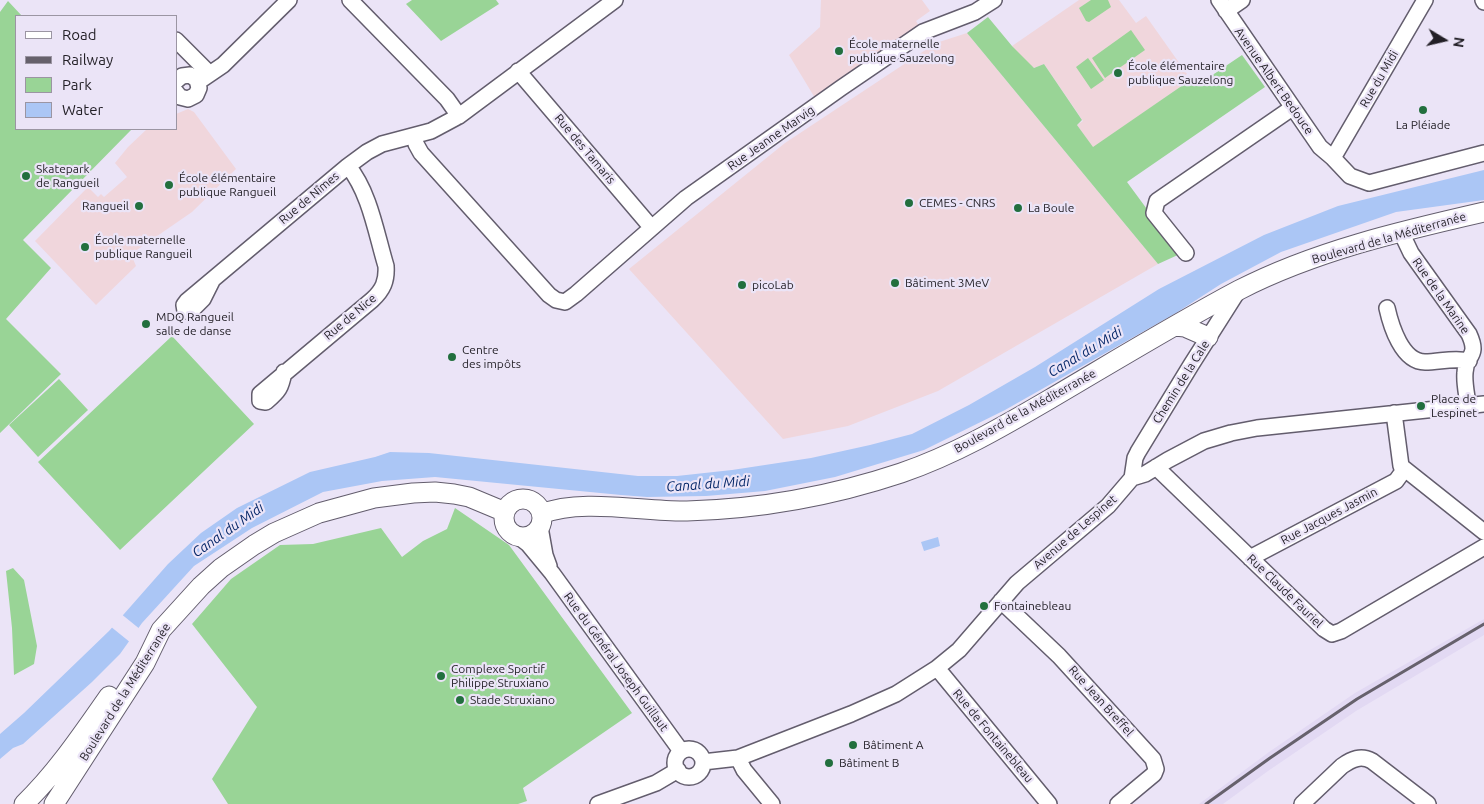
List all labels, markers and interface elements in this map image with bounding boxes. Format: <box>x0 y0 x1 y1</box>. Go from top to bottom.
legend <box>15 15 178 130</box>
north arrow <box>1419 15 1469 65</box>
street label: Avenue Albert Bedouce <box>1232 25 1316 137</box>
text: Road <box>62 26 97 43</box>
text: N <box>1450 36 1468 49</box>
place label: École maternelle publique Sauzelong <box>849 37 954 65</box>
marker: École maternelle publique Sauzelong <box>833 45 845 57</box>
street label: Rue du Midi <box>1357 48 1401 110</box>
text: Railway <box>62 51 113 68</box>
place label: École élémentaire publique Sauzelong <box>1128 59 1233 87</box>
marker: École élémentaire publique Sauzelong <box>1112 67 1124 79</box>
text: Park <box>62 76 92 93</box>
text: Water <box>62 101 103 118</box>
street label: Rue Jeanne Marvig <box>725 103 817 173</box>
marker: La Pléiade <box>1417 104 1429 116</box>
street label: Rue des Tamaris <box>552 111 618 187</box>
place label: La Pléiade <box>1396 118 1450 132</box>
place label: Skatepark de Rangueil <box>36 162 99 190</box>
street label: Rue de Nîmes <box>276 169 342 227</box>
marker: Skatepark de Rangueil <box>20 170 32 182</box>
place label: École élémentaire publique Rangueil <box>179 171 276 199</box>
marker: École élémentaire publique Rangueil <box>163 179 175 191</box>
place label: CEMES - CNRS <box>919 196 995 210</box>
marker: CEMES - CNRS <box>903 197 915 209</box>
place label: Rangueil <box>82 199 129 213</box>
marker: Rangueil <box>133 200 145 212</box>
place label: La Boule <box>1028 201 1074 215</box>
marker: La Boule <box>1012 202 1024 214</box>
street label: Boulevard de la Méditerranée <box>1310 209 1468 267</box>
place label: École maternelle publique Rangueil <box>95 233 192 261</box>
marker: École maternelle publique Rangueil <box>79 241 91 253</box>
street label: Rue de la Marine <box>1409 255 1473 337</box>
place label: Bâtiment 3MeV <box>905 276 989 290</box>
marker: Bâtiment 3MeV <box>889 277 901 289</box>
place label: picoLab <box>752 278 794 292</box>
marker: picoLab <box>736 279 748 291</box>
street label: Rue de Nice <box>321 291 379 343</box>
place label: MDQ Rangueil salle de danse <box>156 310 234 338</box>
marker: MDQ Rangueil salle de danse <box>140 318 152 330</box>
water label: Canal du Midi <box>1045 323 1125 381</box>
street label: Chemin de la Cale <box>1150 338 1212 426</box>
place label: Centre des impôts <box>462 343 521 371</box>
marker: Centre des impôts <box>446 351 458 363</box>
street label: Boulevard de la Méditerranée <box>952 366 1098 456</box>
place label: Place de Lespinet <box>1431 392 1477 420</box>
marker: Place de Lespinet <box>1415 400 1427 412</box>
water label: Canal du Midi <box>666 473 750 495</box>
street label: Rue Jacques Jasmin <box>1278 484 1380 548</box>
street label: Avenue de Lespinet <box>1030 492 1120 572</box>
water label: Canal du Midi <box>189 499 267 561</box>
street label: Rue Claude Fauriel <box>1244 551 1326 631</box>
street label: Rue du Général Joseph Guillaut <box>561 590 671 734</box>
place label: Fontainebleau <box>994 599 1071 613</box>
marker: Fontainebleau <box>978 600 990 612</box>
street label: Boulevard de la Méditerranée <box>77 620 173 764</box>
place label: Complexe Sportif Philippe Struxiano <box>451 662 549 690</box>
street label: Rue Jean Breffel <box>1066 663 1136 739</box>
marker: Complexe Sportif Philippe Struxiano <box>435 670 447 682</box>
street label: Rue de Fontainebleau <box>950 686 1036 786</box>
place label: Stade Struxiano <box>470 693 555 707</box>
marker: Stade Struxiano <box>454 694 466 706</box>
place label: Bâtiment A <box>863 738 924 752</box>
marker: Bâtiment A <box>847 739 859 751</box>
place label: Bâtiment B <box>839 756 899 770</box>
marker: Bâtiment B <box>823 757 835 769</box>

